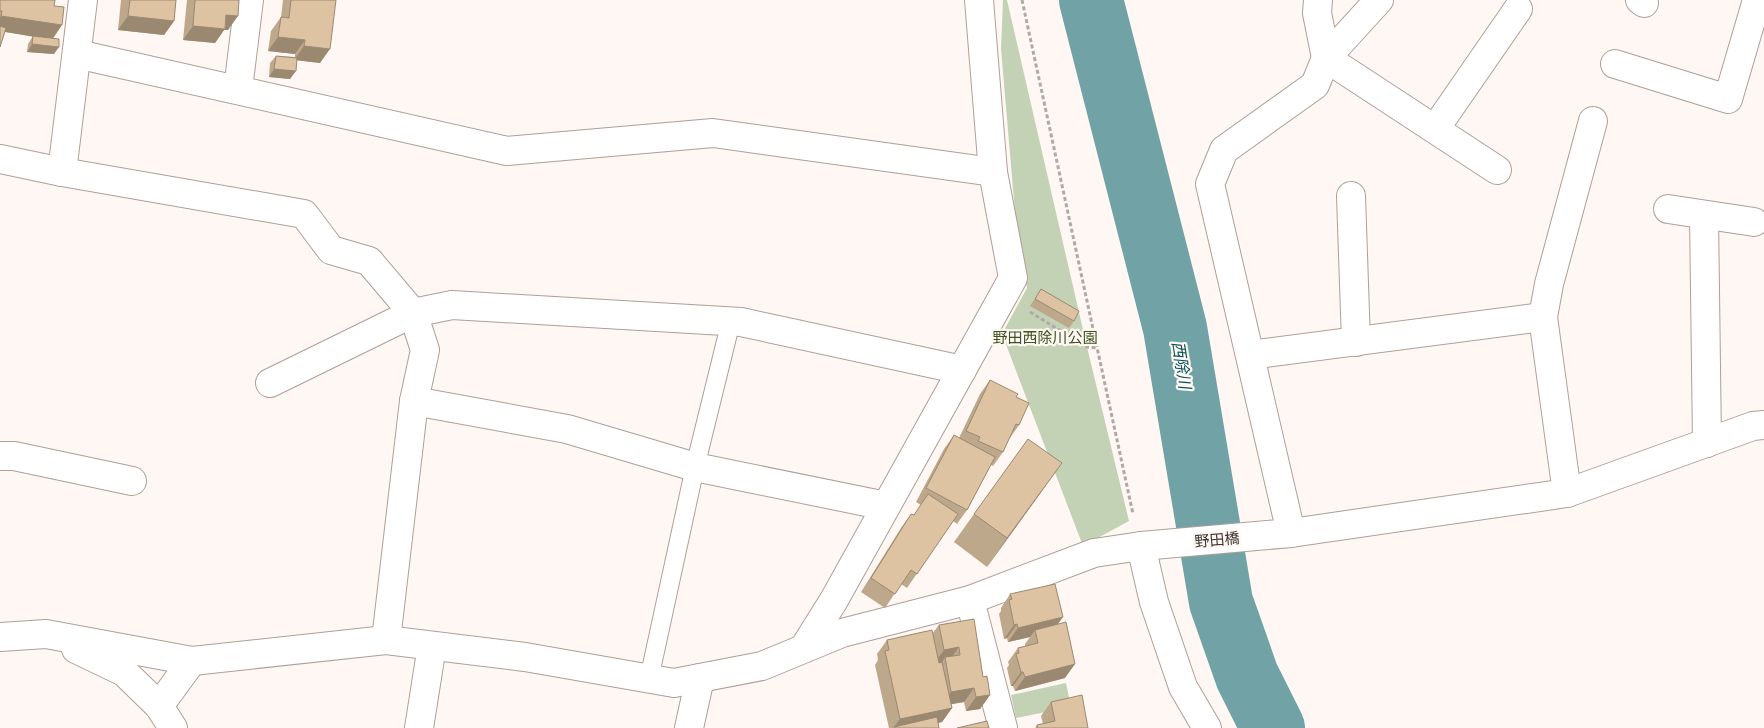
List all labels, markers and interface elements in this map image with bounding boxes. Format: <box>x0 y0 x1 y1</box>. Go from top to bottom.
park label: 野田西除川公園 <box>992 329 1098 347</box>
water label: 西除川 <box>1168 340 1195 392</box>
street label: 野田橋 <box>1194 529 1240 551</box>

